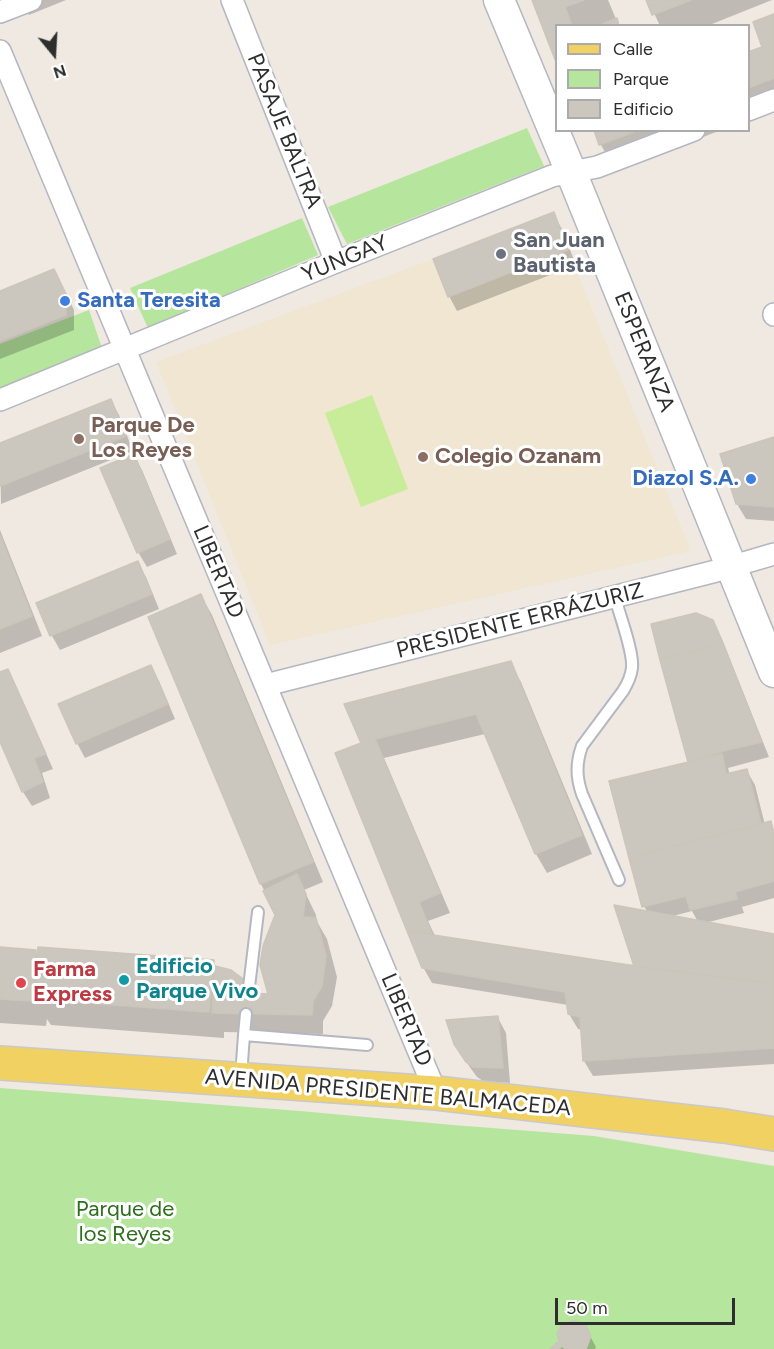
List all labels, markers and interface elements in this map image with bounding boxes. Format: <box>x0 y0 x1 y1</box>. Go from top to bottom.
north arrow <box>24 24 84 84</box>
legend <box>555 24 750 132</box>
text: Calle <box>613 38 653 60</box>
street label: PASAJE BALTRA <box>241 50 327 212</box>
text: N <box>51 61 69 83</box>
text: Parque <box>613 68 669 90</box>
text: Edificio <box>613 98 674 120</box>
place label: San Juan Bautista <box>513 228 605 280</box>
street label: YUNGAY <box>298 230 392 288</box>
marker: San Juan Bautista <box>494 247 508 261</box>
place label: Santa Teresita <box>77 288 221 314</box>
street label: ESPERANZA <box>608 288 680 416</box>
marker: Santa Teresita <box>58 294 72 308</box>
place label: Parque De Los Reyes <box>91 413 195 464</box>
marker: Parque De Los Reyes <box>72 432 86 446</box>
place label: Colegio Ozanam <box>435 444 601 470</box>
marker: Colegio Ozanam <box>416 450 430 464</box>
place label: Diazol S.A. <box>632 466 739 492</box>
marker: Diazol S.A. <box>744 472 758 486</box>
street label: LIBERTAD <box>187 522 249 622</box>
street label: PRESIDENTE ERRÁZURIZ <box>394 577 646 665</box>
place label: Edificio Parque Vivo <box>136 954 258 1005</box>
place label: Farma Express <box>33 957 112 1008</box>
street label: LIBERTAD <box>375 970 437 1070</box>
marker: Edificio Parque Vivo <box>117 973 131 987</box>
marker: Farma Express <box>14 976 28 990</box>
street label: AVENIDA PRESIDENTE BALMACEDA <box>204 1064 572 1122</box>
park label: Parque de los Reyes <box>76 1197 174 1248</box>
scale bar <box>558 1286 738 1324</box>
text: 50 m <box>566 1297 608 1319</box>

